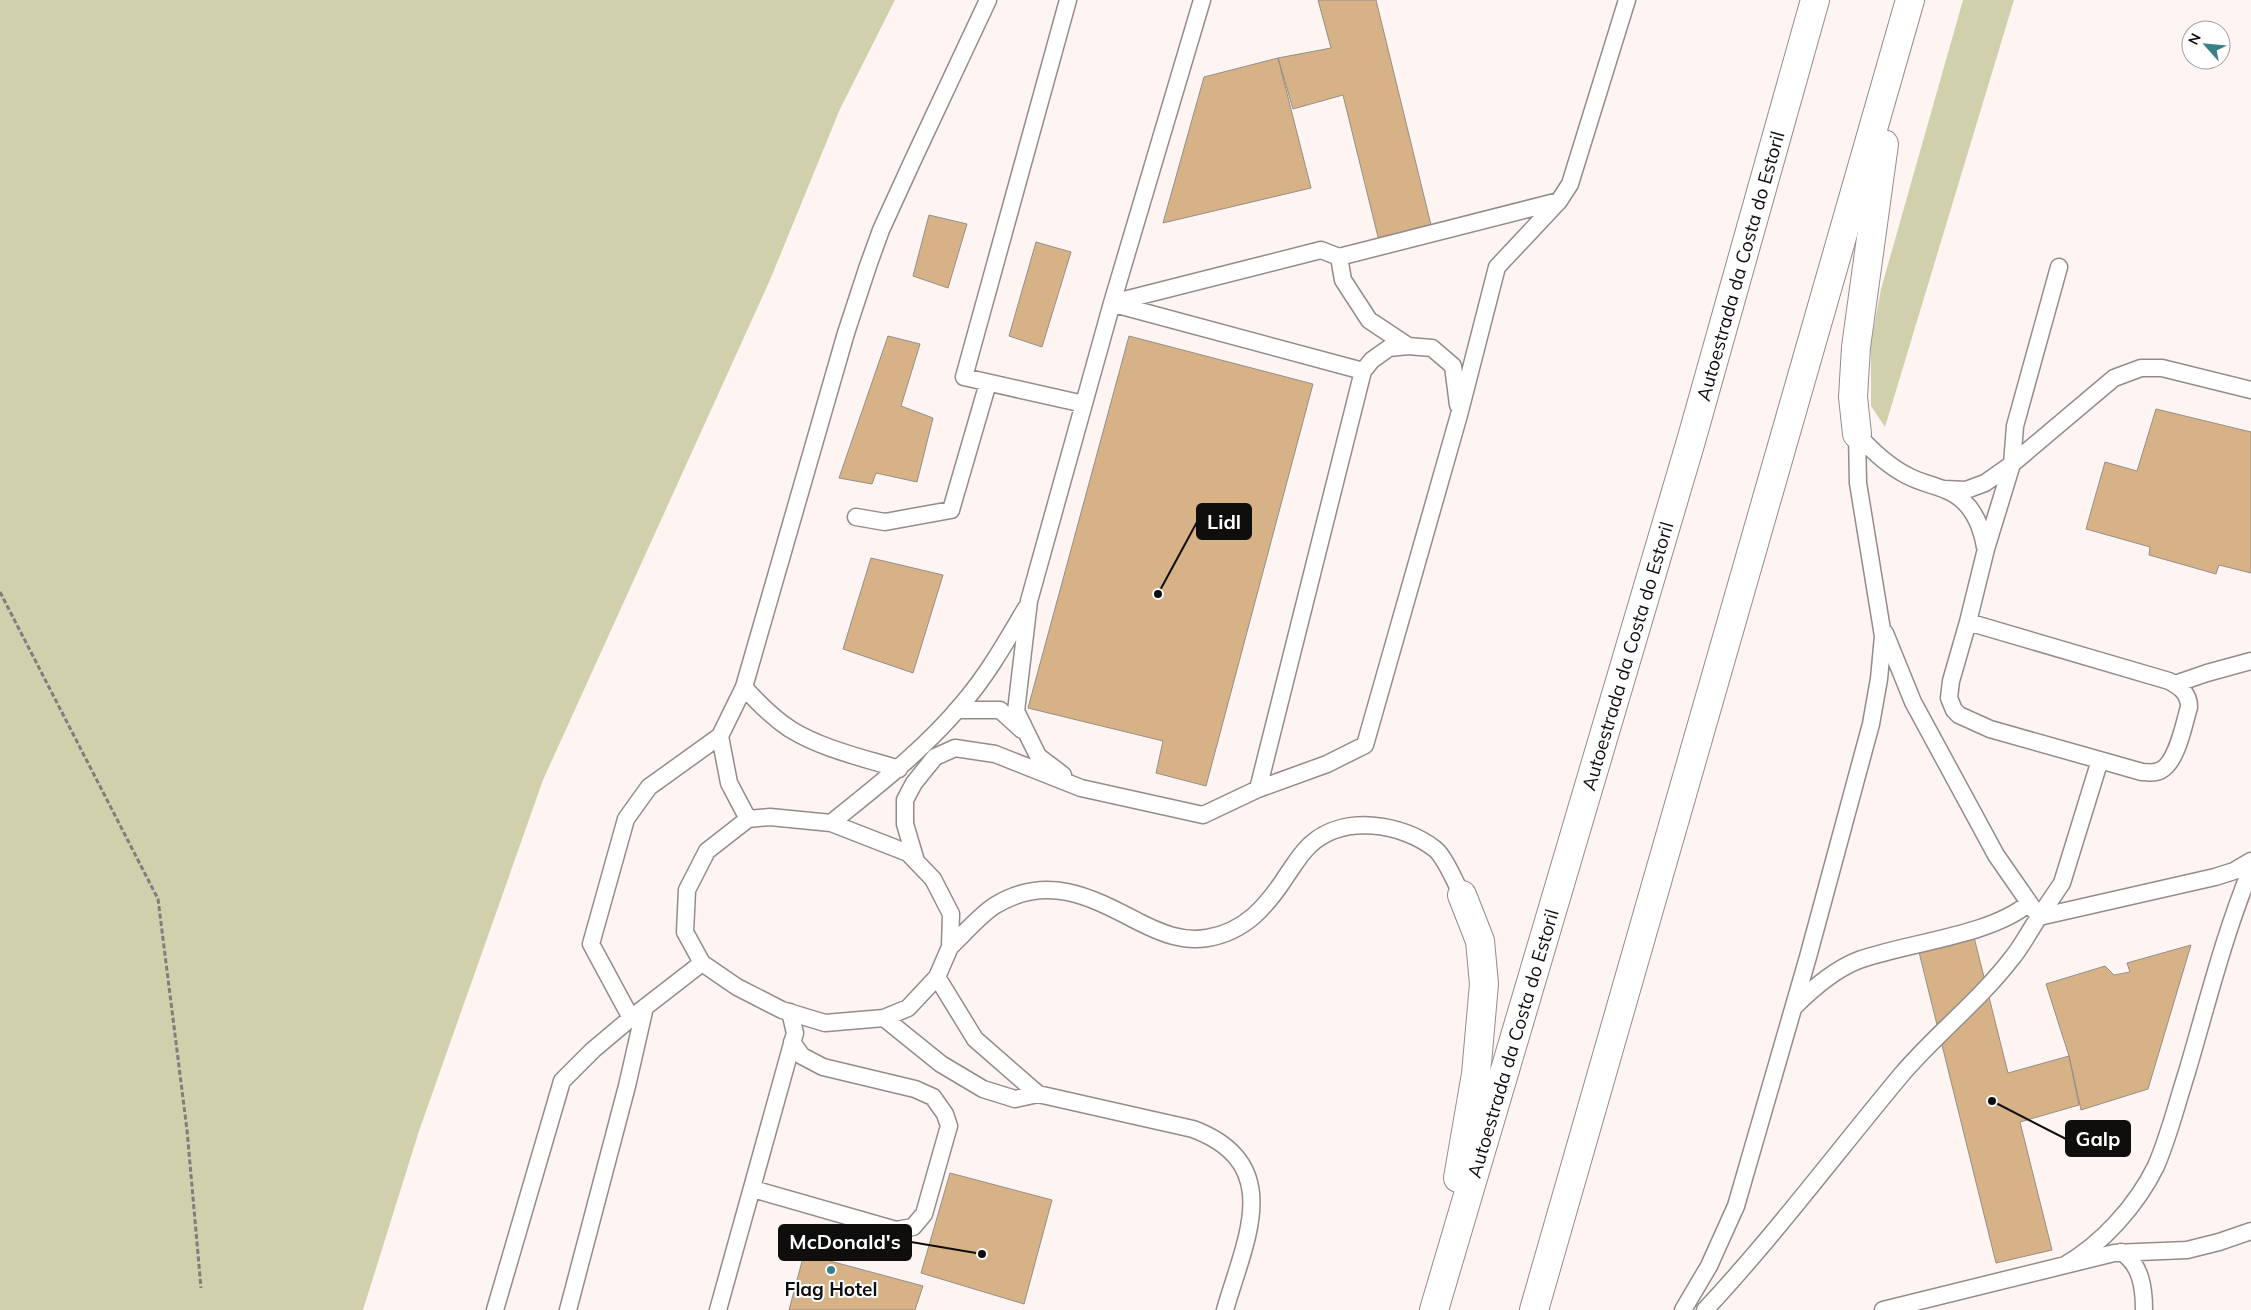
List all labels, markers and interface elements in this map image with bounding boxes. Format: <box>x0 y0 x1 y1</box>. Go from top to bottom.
north arrow <box>2181 20 2231 70</box>
text: N <box>2184 30 2205 48</box>
street label: Autoestrada da Costa do Estoril <box>1691 128 1790 404</box>
callout: Lidl <box>1197 504 1251 539</box>
text: Lidl <box>1207 509 1241 534</box>
street label: Autoestrada da Costa do Estoril <box>1576 519 1678 793</box>
street label: Autoestrada da Costa do Estoril <box>1462 906 1564 1181</box>
callout: Galp <box>2066 1121 2130 1156</box>
text: Galp <box>2076 1126 2120 1151</box>
callout: McDonald's <box>779 1225 911 1260</box>
text: McDonald's <box>789 1229 901 1254</box>
marker: Flag Hotel <box>825 1264 837 1276</box>
place label: Flag Hotel <box>785 1277 877 1301</box>

